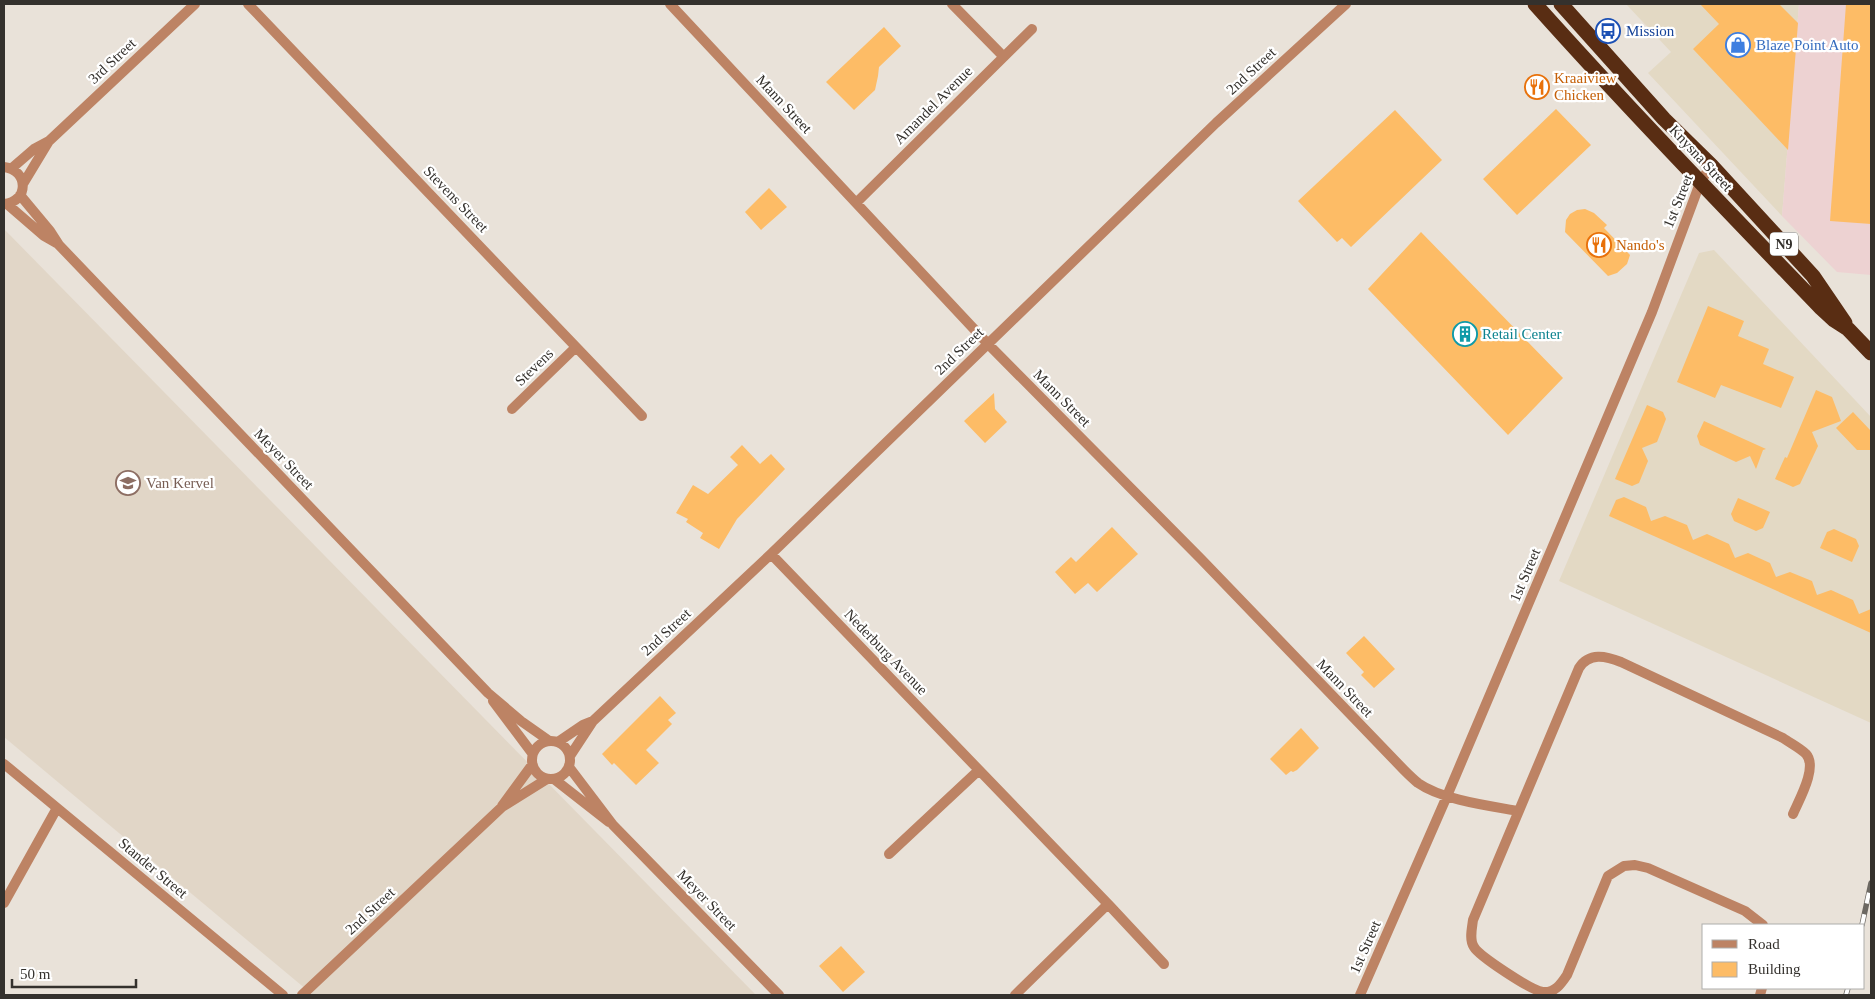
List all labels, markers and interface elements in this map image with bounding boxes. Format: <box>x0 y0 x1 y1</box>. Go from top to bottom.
bus stop icon: Mission <box>1595 18 1621 44</box>
place label: Mission <box>1626 23 1675 39</box>
shop icon: Blaze Point Auto <box>1725 32 1751 58</box>
street label: 3rd Street <box>85 35 140 87</box>
place label: Blaze Point Auto <box>1756 37 1859 53</box>
street label: 2nd Street <box>1223 44 1279 98</box>
street label: Amandel Avenue <box>891 63 975 147</box>
place label: Kraaiview Chicken <box>1554 70 1617 103</box>
street label: Mann Street <box>753 72 816 137</box>
restaurant icon: Kraaiview Chicken <box>1524 74 1550 100</box>
street label: Knysna Street <box>1666 122 1736 195</box>
street label: Stevens Street <box>421 163 492 236</box>
street label: 1st Street <box>1660 171 1696 230</box>
restaurant icon: Nando's <box>1586 232 1612 258</box>
road number: N9 <box>1770 232 1798 255</box>
place label: Nando's <box>1616 237 1665 253</box>
building icon: Retail Center <box>1452 321 1478 347</box>
street label: 2nd Street <box>931 323 987 378</box>
place label: Retail Center <box>1482 326 1562 342</box>
street label: Stevens <box>512 345 556 389</box>
street label: Mann Street <box>1030 366 1094 430</box>
street label: Meyer Street <box>251 425 317 493</box>
school or university icon: Van Kervel <box>115 470 141 496</box>
place label: Van Kervel <box>146 475 214 491</box>
street label: 1st Street <box>1507 545 1544 604</box>
street label: 2nd Street <box>638 605 694 659</box>
street label: Nederburg Avenue <box>841 606 931 698</box>
street label: Mann Street <box>1314 656 1377 721</box>
street label: Stander Street <box>115 835 191 902</box>
street label: Meyer Street <box>674 866 740 934</box>
street label: 2nd Street <box>342 884 398 938</box>
street label: 1st Street <box>1346 917 1384 976</box>
legend <box>1702 924 1865 989</box>
text: Road <box>1748 936 1780 952</box>
scale bar <box>12 956 136 988</box>
text: Building <box>1748 961 1801 977</box>
text: 50 m <box>20 966 51 982</box>

